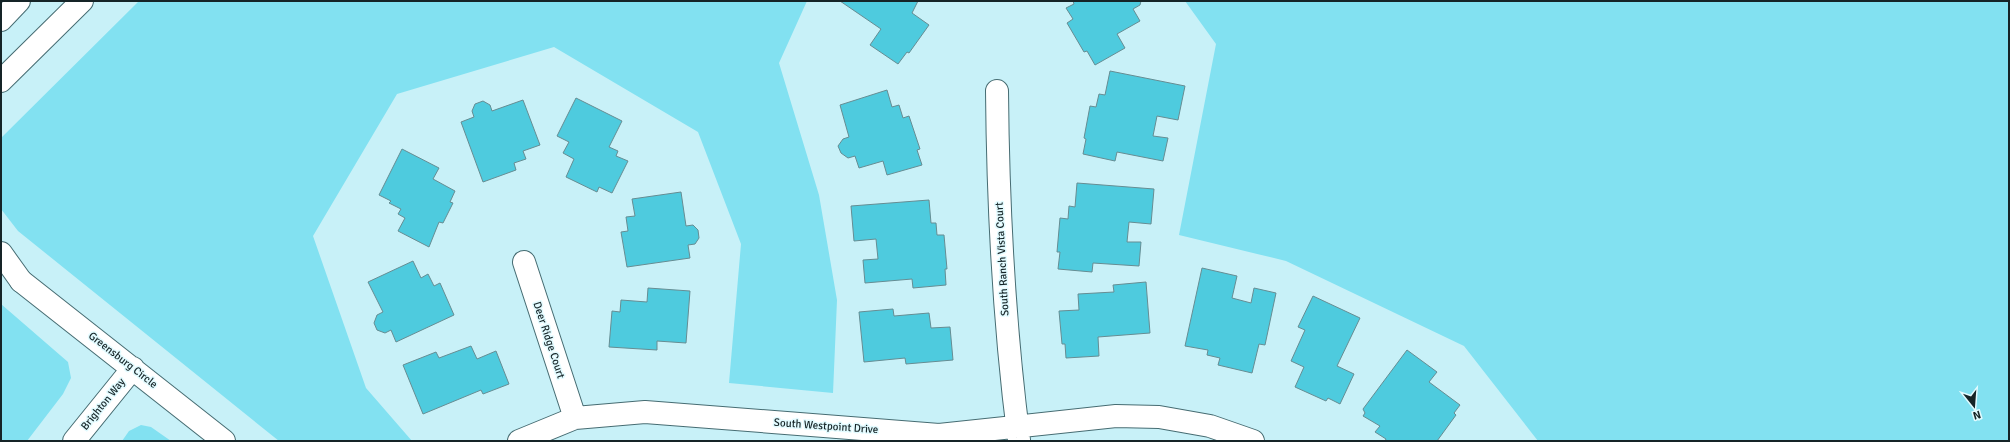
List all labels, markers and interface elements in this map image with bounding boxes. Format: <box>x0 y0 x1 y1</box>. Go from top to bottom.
street label: South Ranch Vista Court <box>993 201 1011 316</box>
street label: Deer Ridge Court <box>530 300 568 380</box>
street label: Greensburg Circle <box>86 329 160 391</box>
street label: Brighton Way <box>78 375 128 433</box>
north arrow <box>1954 386 1994 426</box>
text: N <box>1971 408 1982 422</box>
street label: South Westpoint Drive <box>773 416 879 436</box>

